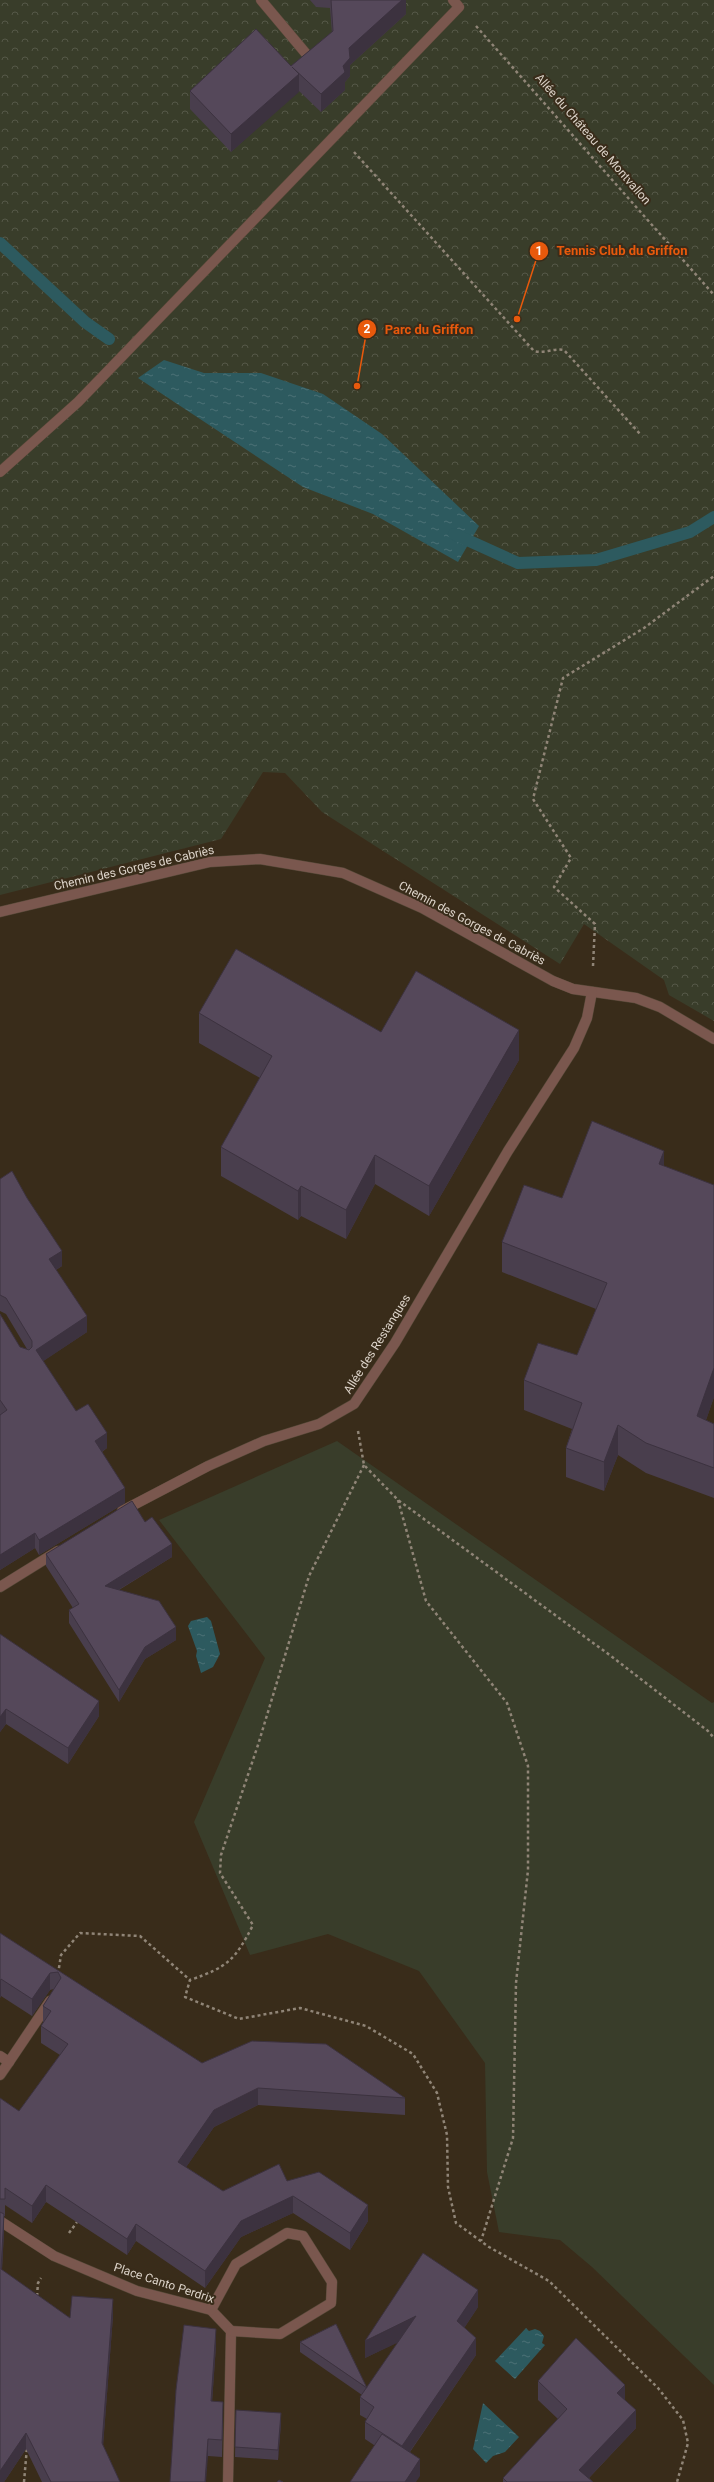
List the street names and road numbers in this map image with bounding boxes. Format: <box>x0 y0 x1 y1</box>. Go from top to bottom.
street label: Allée du Château de Montvallon <box>532 71 654 207</box>
street label: Chemin des Gorges de Cabriès <box>52 843 216 893</box>
street label: Chemin des Gorges de Cabriès <box>396 878 548 968</box>
street label: Allée des Restanques <box>341 1292 413 1396</box>
street label: Place Canto Perdrix <box>112 2260 216 2306</box>

